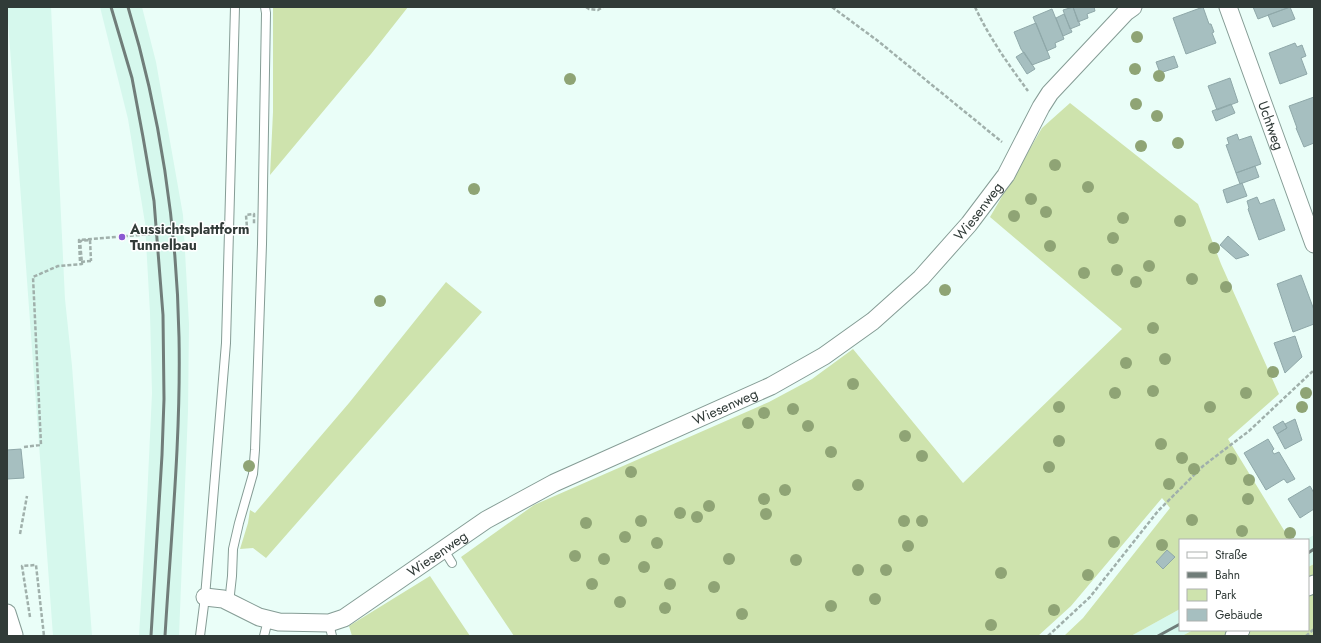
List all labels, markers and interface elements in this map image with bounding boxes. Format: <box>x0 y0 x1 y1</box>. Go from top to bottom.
street label: Uchtweg <box>1253 98 1289 153</box>
street label: Wiesenweg <box>949 178 1007 245</box>
place label: Aussichtsplattform Tunnelbau <box>129 219 250 255</box>
marker: Aussichtsplattform Tunnelbau <box>117 232 127 242</box>
street label: Wiesenweg <box>689 383 761 430</box>
street label: Wiesenweg <box>403 526 471 582</box>
legend <box>1179 539 1309 631</box>
text: Straße <box>1215 546 1247 564</box>
text: Bahn <box>1215 566 1240 584</box>
text: Park <box>1215 586 1237 604</box>
text: Gebäude <box>1215 606 1262 624</box>

